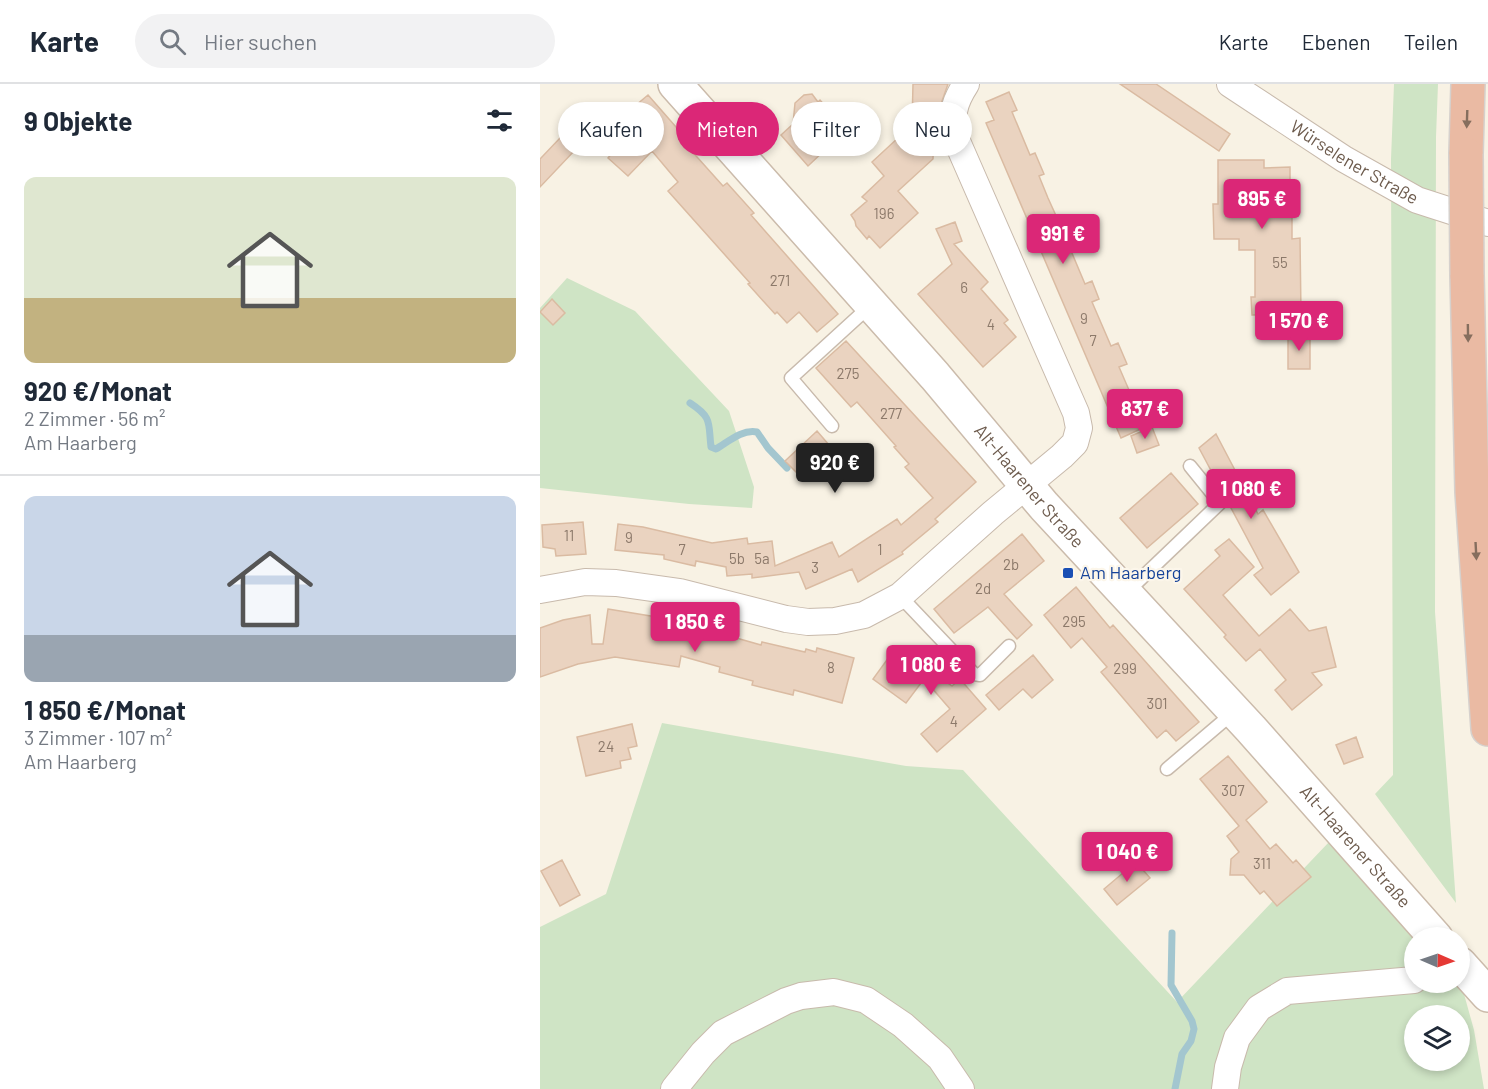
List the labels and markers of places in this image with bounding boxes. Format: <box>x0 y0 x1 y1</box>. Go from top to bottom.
pin: 895 € <box>1220 179 1304 230</box>
pin: 991 € <box>1021 214 1105 265</box>
pin: 1 570 € <box>1244 301 1354 352</box>
pin: 837 € <box>1103 389 1187 440</box>
pin: 920 € <box>793 443 877 494</box>
pin: 1 080 € <box>1196 469 1306 520</box>
place label: Am Haarberg <box>1080 561 1181 583</box>
marker: Am Haarberg <box>1061 566 1075 580</box>
pin: 1 850 € <box>640 602 750 653</box>
pin: 1 080 € <box>876 645 986 696</box>
pin: 1 040 € <box>1072 832 1182 883</box>

